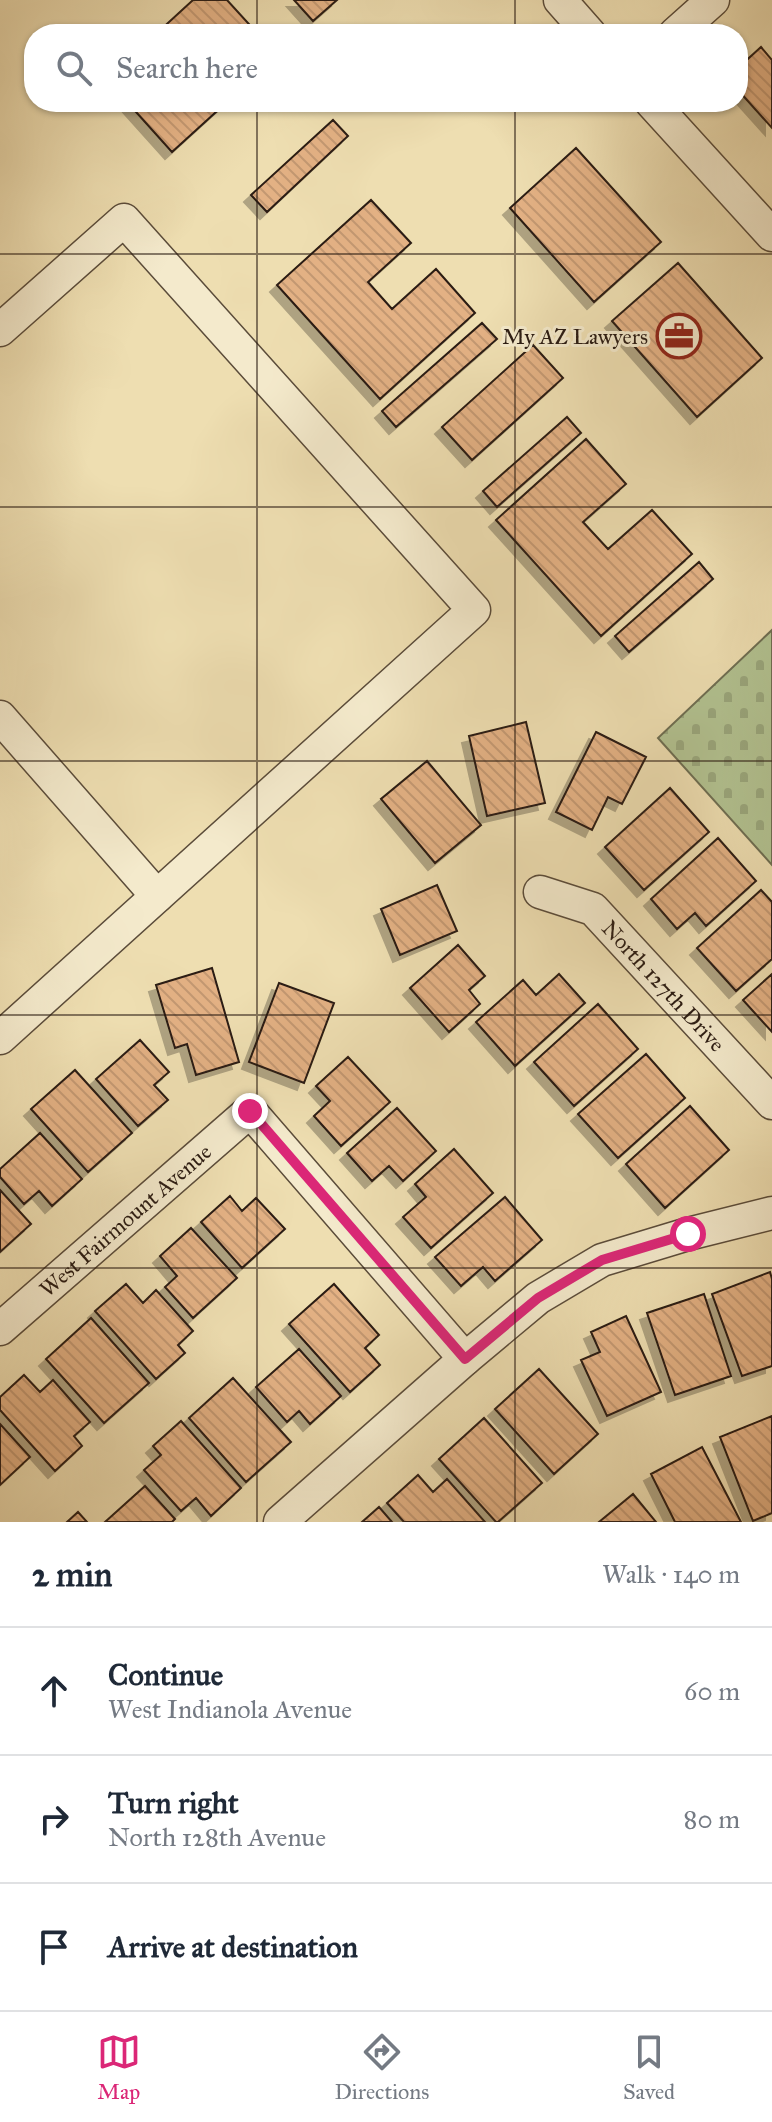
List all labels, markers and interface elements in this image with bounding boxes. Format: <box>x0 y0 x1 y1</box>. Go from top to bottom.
search box <box>24 24 748 112</box>
icon: search <box>52 46 96 90</box>
text: Search here <box>116 50 258 86</box>
office icon: My AZ Lawyers <box>655 312 703 360</box>
place label: My AZ Lawyers <box>502 323 648 350</box>
street label: North 127th Drive <box>596 915 731 1057</box>
route end <box>232 1093 268 1129</box>
street label: West Fairmount Avenue <box>34 1138 217 1302</box>
route start <box>670 1216 706 1252</box>
text: 2 min <box>32 1554 112 1595</box>
text: Walk · 140 m <box>602 1558 740 1590</box>
text: Continue <box>108 1657 223 1693</box>
icon: ahead <box>32 1669 76 1713</box>
text: 60 m <box>684 1675 740 1707</box>
text: West Indianola Avenue <box>108 1693 352 1725</box>
text: Turn right <box>108 1785 239 1821</box>
icon: right <box>32 1797 76 1841</box>
text: 80 m <box>684 1803 740 1835</box>
text: North 128th Avenue <box>108 1821 326 1853</box>
icon: arrive <box>32 1925 76 1969</box>
text: Arrive at destination <box>108 1929 358 1965</box>
tab: Map <box>97 2030 141 2105</box>
tab: Directions <box>334 2030 429 2105</box>
tab: Saved <box>623 2030 675 2105</box>

